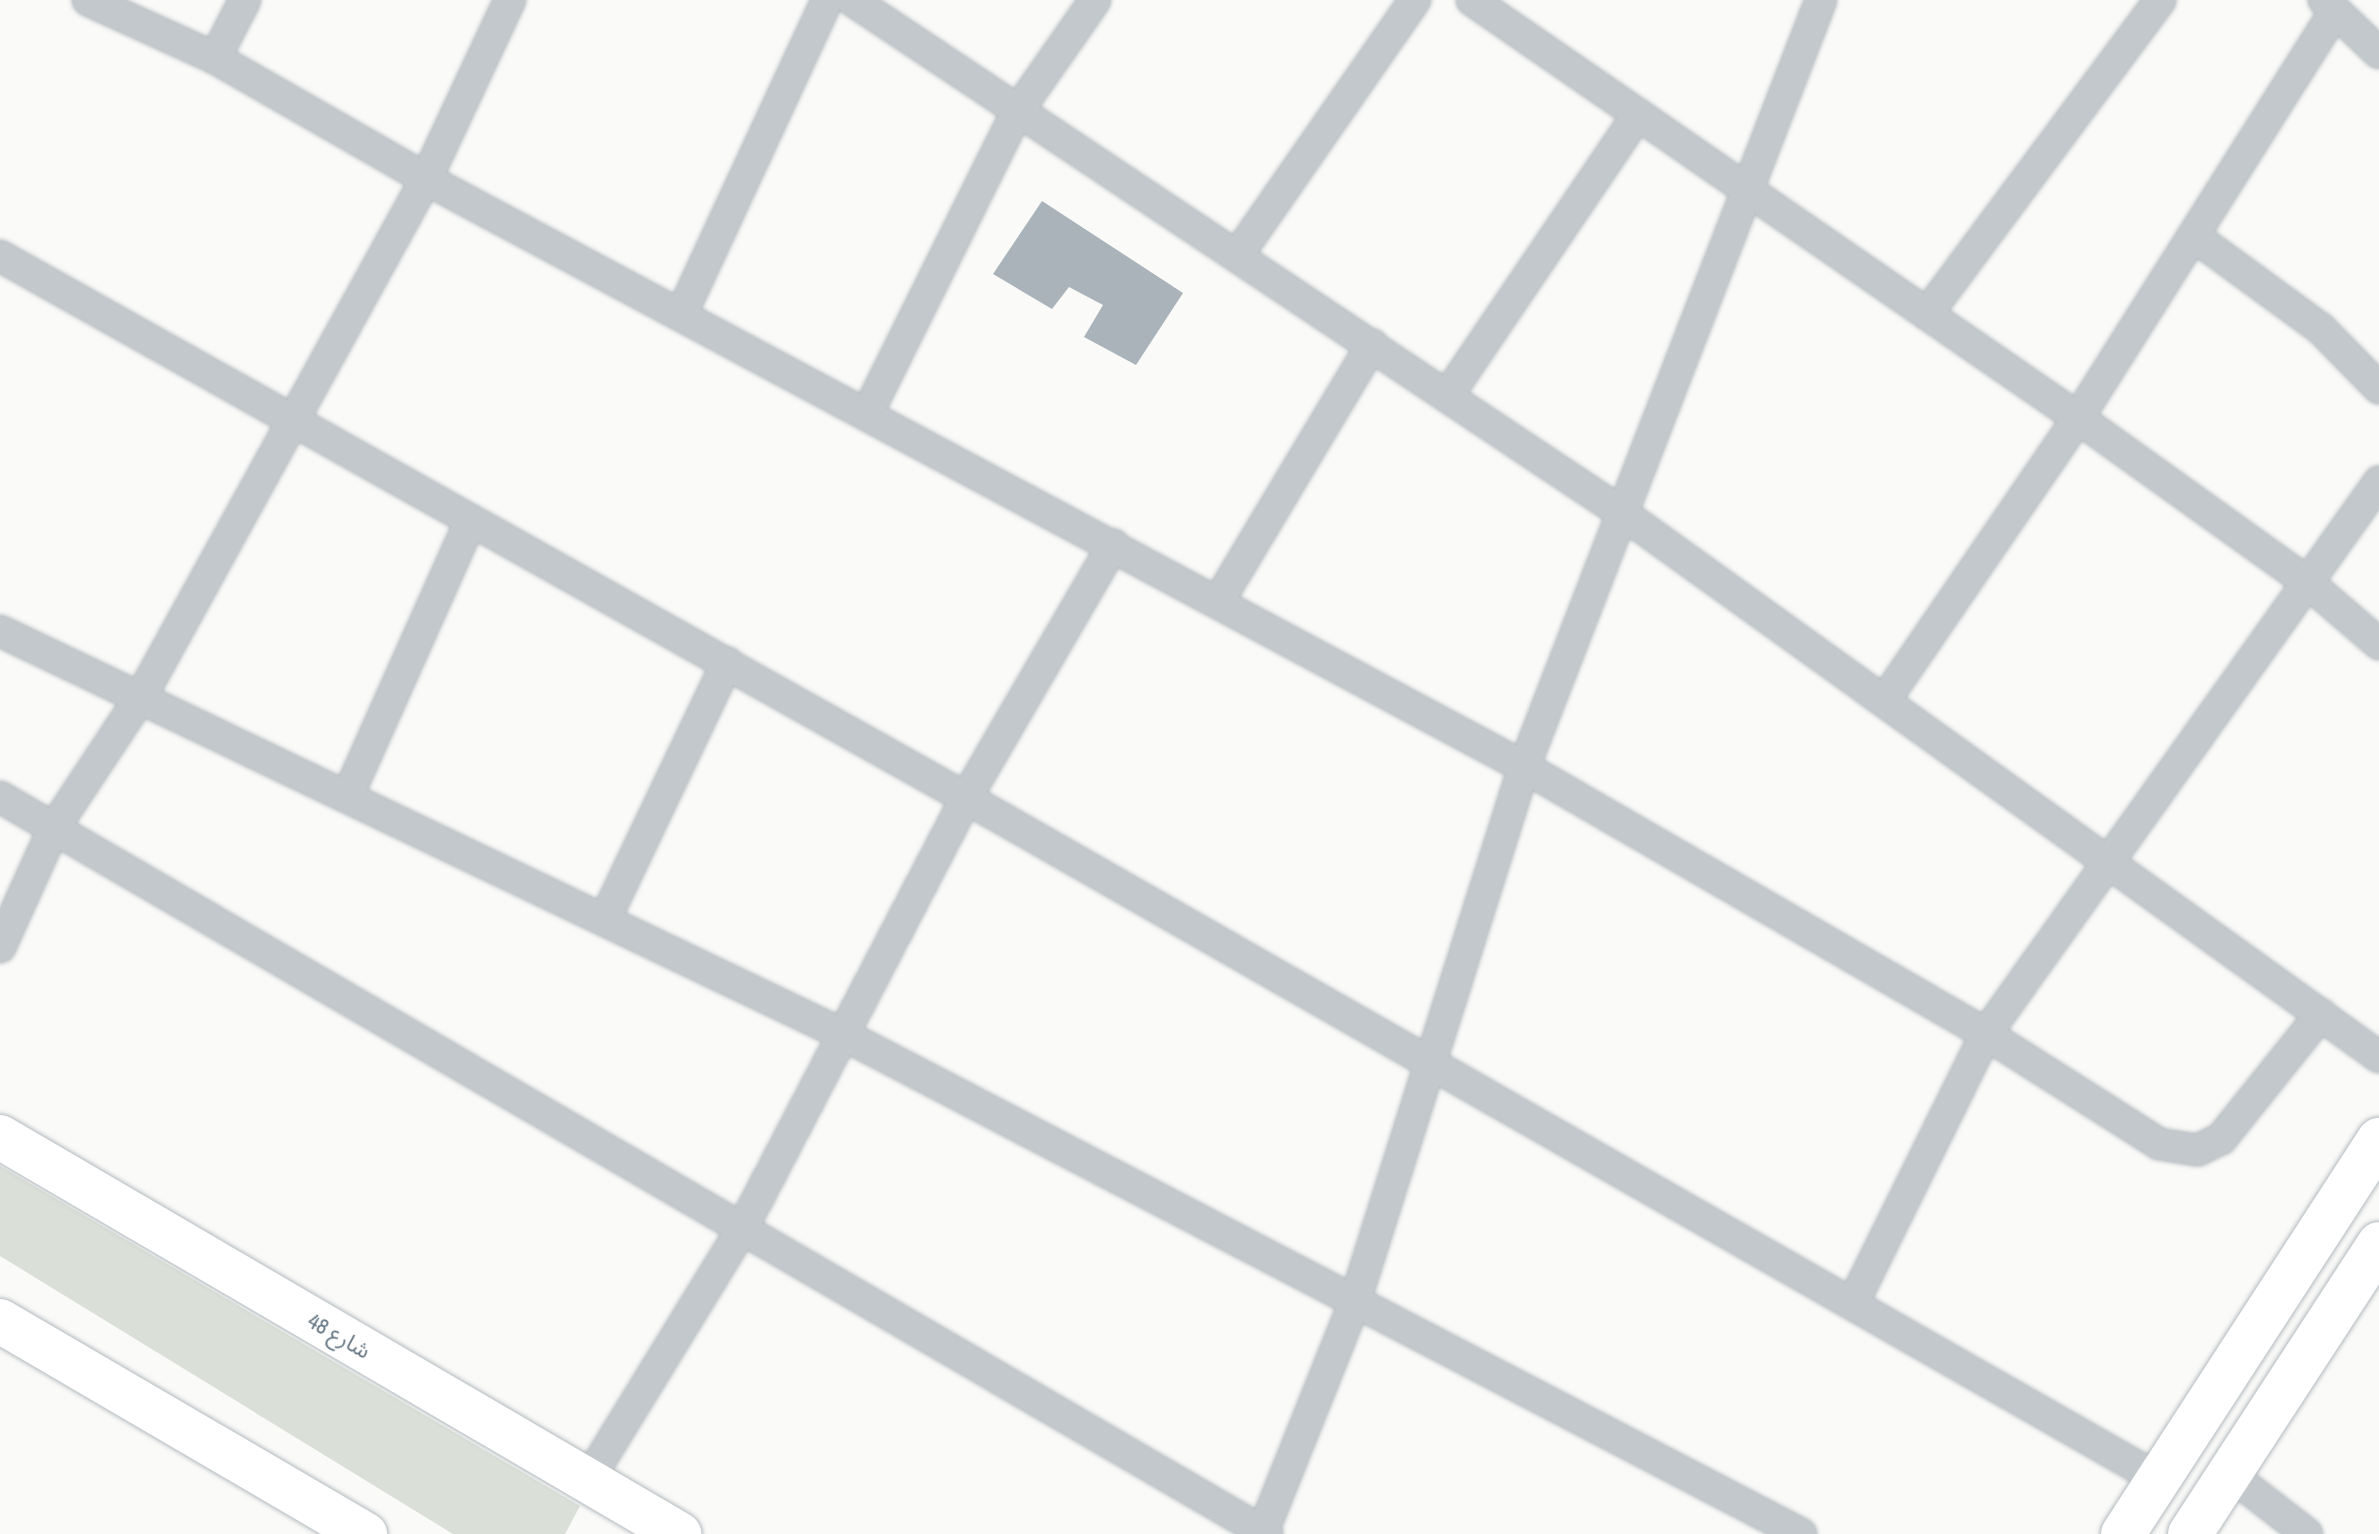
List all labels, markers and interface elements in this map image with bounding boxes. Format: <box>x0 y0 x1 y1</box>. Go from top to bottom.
street label: 48 شارع <box>303 1308 375 1364</box>

